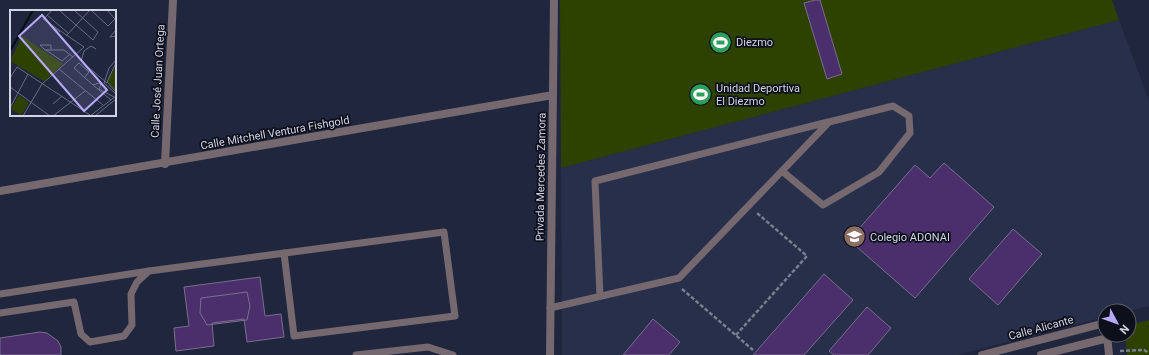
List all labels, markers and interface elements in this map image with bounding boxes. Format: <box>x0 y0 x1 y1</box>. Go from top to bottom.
inset map <box>10 10 116 116</box>
street label: Calle José Juan Ortega <box>149 24 167 138</box>
sports icon: Diezmo <box>707 29 733 55</box>
place label: Diezmo <box>736 36 773 49</box>
sports icon: Unidad Deportiva El Diezmo <box>687 81 713 107</box>
place label: Unidad Deportiva El Diezmo <box>716 82 800 108</box>
street label: Calle Mitchell Ventura Fishgold <box>199 113 351 153</box>
street label: Privada Mercedes Zamora <box>533 113 549 241</box>
school or university icon: Colegio ADONAI <box>842 224 868 250</box>
place label: Colegio ADONAI <box>870 231 950 244</box>
north arrow <box>1097 303 1137 343</box>
street label: Calle Alicante <box>1007 313 1075 343</box>
text: N <box>1117 322 1132 337</box>

